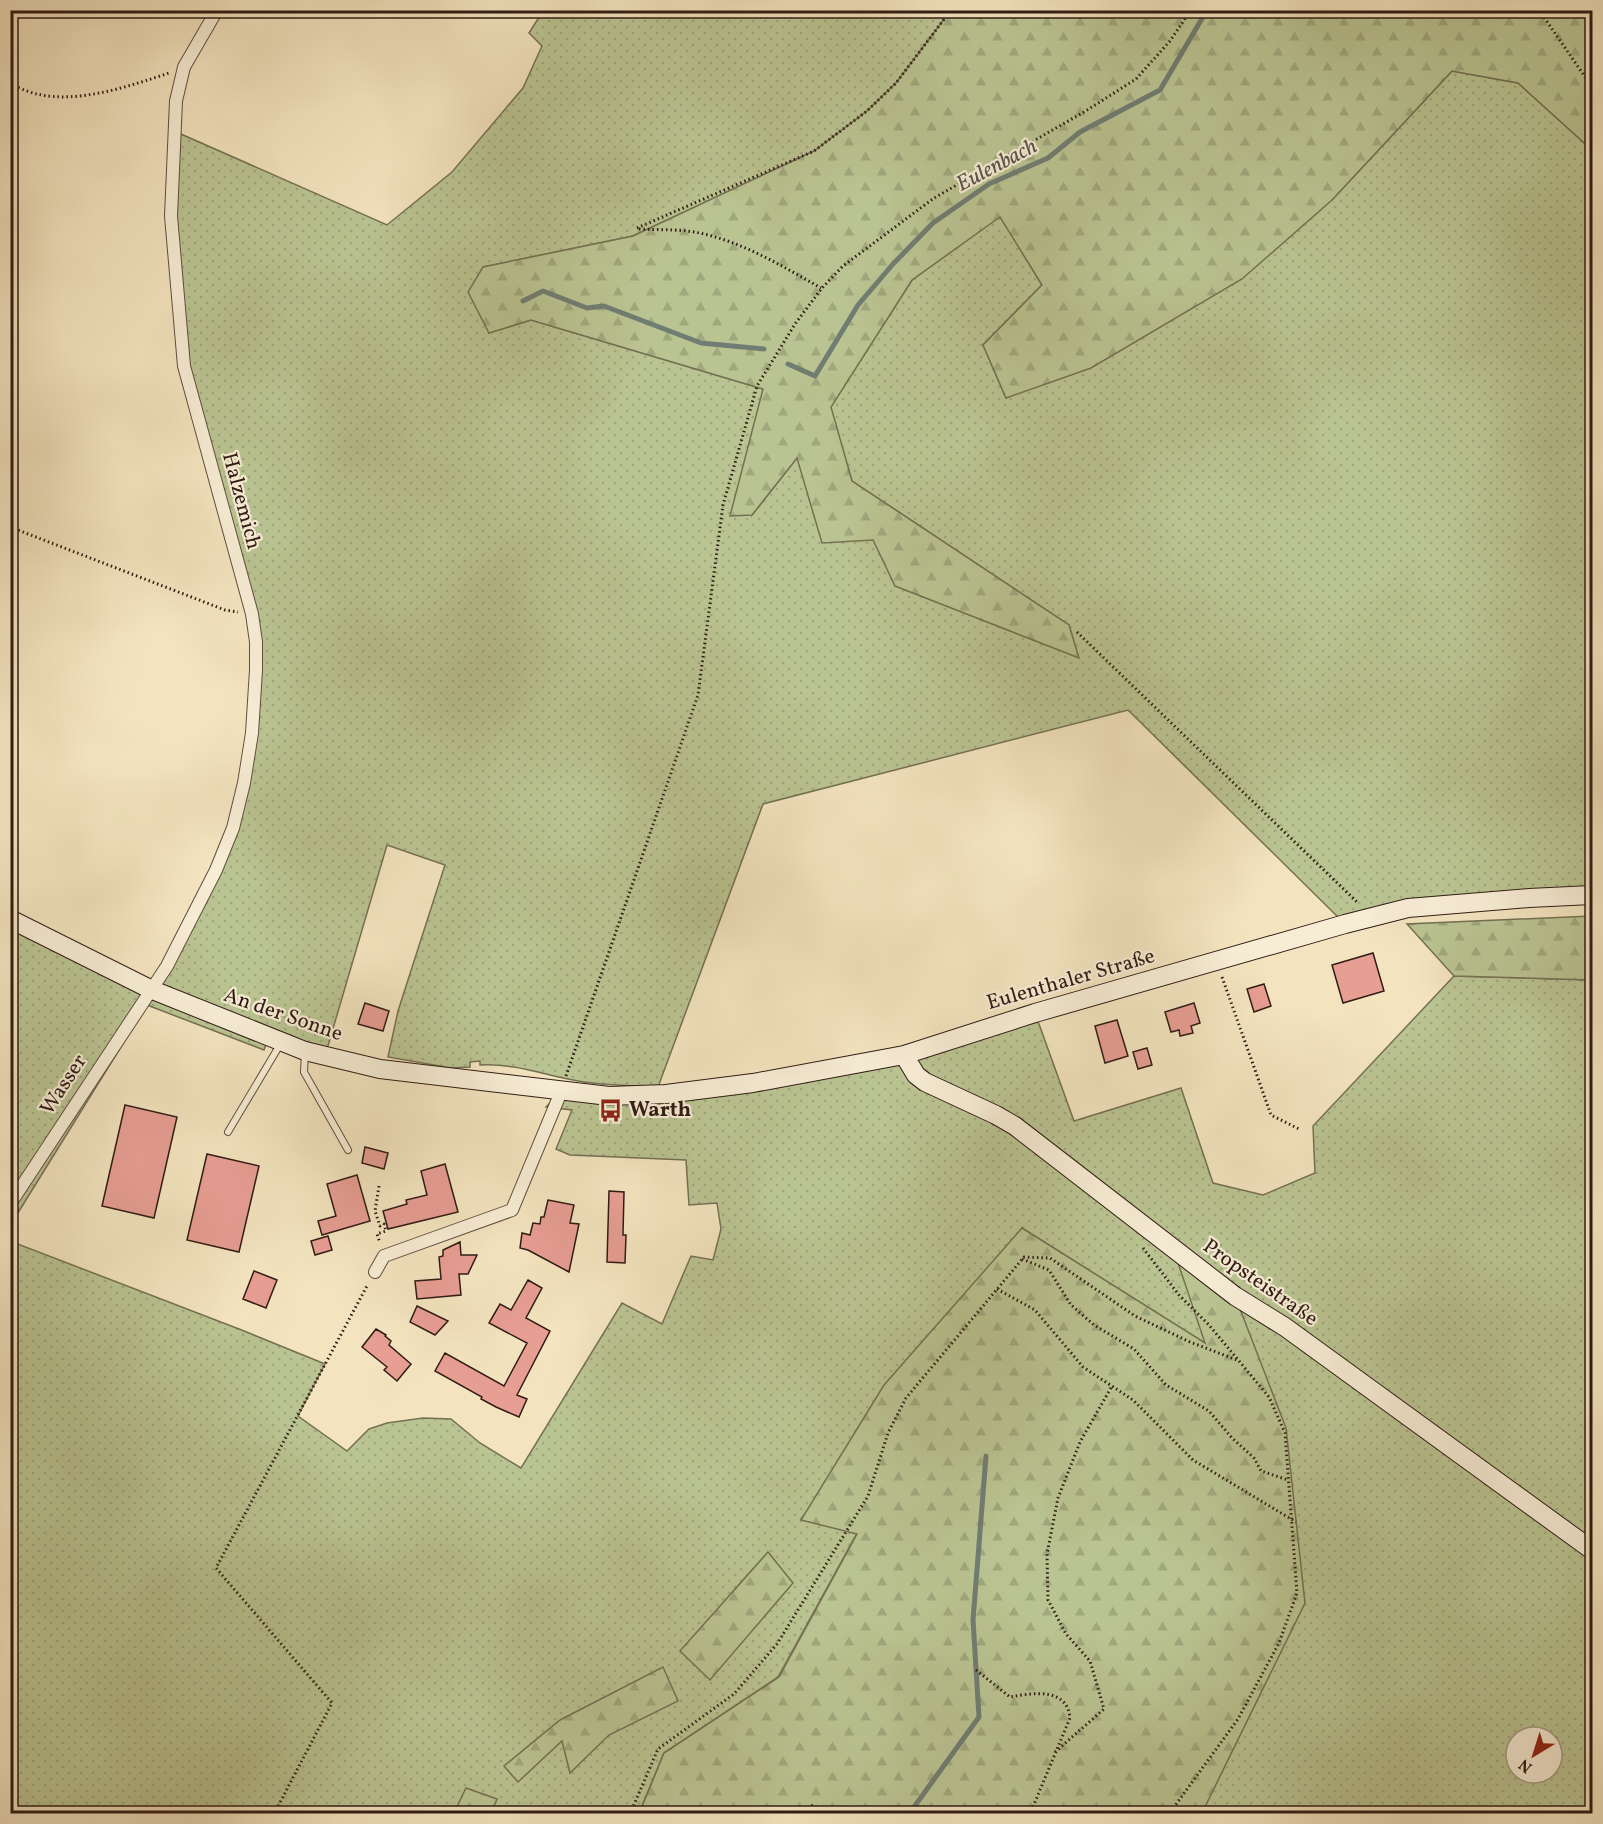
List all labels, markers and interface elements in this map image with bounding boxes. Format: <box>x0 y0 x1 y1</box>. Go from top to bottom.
water label: Eulenbach <box>951 132 1043 200</box>
street label: Halzemich <box>214 449 268 553</box>
street label: Eulenthaler Straße <box>984 942 1158 1018</box>
street label: An der Sonne <box>220 981 346 1049</box>
street label: Wasser <box>34 1049 94 1121</box>
place label: Warth <box>629 1096 692 1125</box>
bus stop icon: Warth <box>598 1097 624 1123</box>
street label: Propsteistraße <box>1196 1232 1324 1334</box>
north arrow <box>1504 1725 1564 1785</box>
text: N <box>1514 1753 1537 1777</box>

